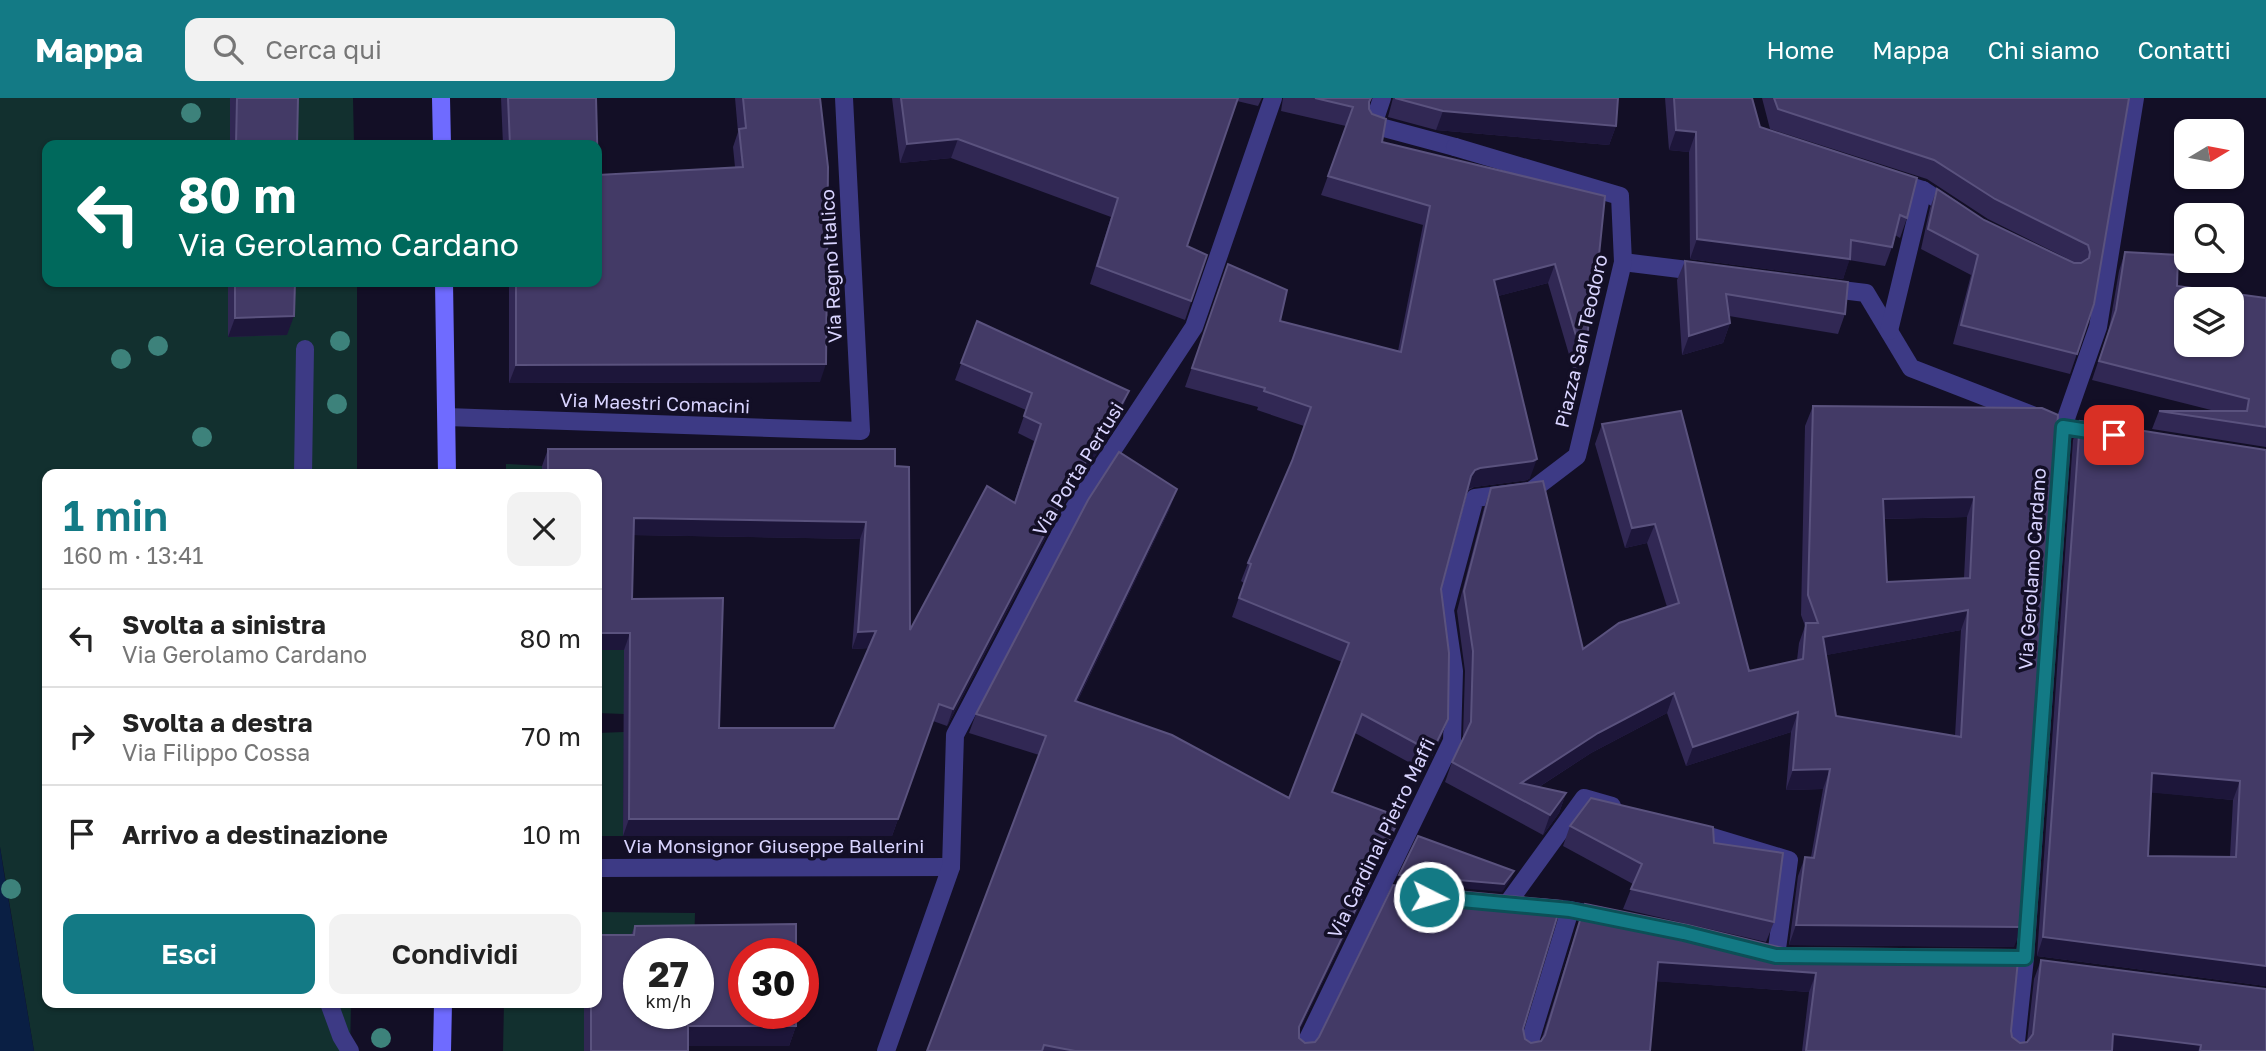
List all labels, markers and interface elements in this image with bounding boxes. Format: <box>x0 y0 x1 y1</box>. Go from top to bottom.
search box <box>185 18 675 81</box>
text: Mappa <box>35 30 143 69</box>
icon: search <box>209 30 247 68</box>
text: Cerca qui <box>265 34 382 65</box>
text: Home <box>1766 35 1834 64</box>
text: Mappa <box>1872 35 1950 64</box>
text: Chi siamo <box>1988 35 2099 64</box>
text: Contatti <box>2137 35 2231 64</box>
north arrow <box>2174 119 2244 189</box>
map controls <box>2174 119 2244 357</box>
text: 80 m <box>178 165 296 224</box>
icon: left <box>63 168 154 259</box>
street label: Via Regno Italico <box>815 189 846 343</box>
button: search <box>2174 203 2244 273</box>
text: Via Gerolamo Cardano <box>178 225 519 263</box>
street label: Piazza San Teodoro <box>1549 252 1612 430</box>
button: layers <box>2174 287 2244 357</box>
street label: Via Maestri Comacini <box>559 388 751 417</box>
street label: Via Porta Pertusi <box>1027 398 1128 540</box>
pin <box>2084 405 2144 465</box>
icon: arrive <box>2095 416 2133 454</box>
street label: Via Gerolamo Cardano <box>2013 467 2050 671</box>
text: 1 min <box>63 490 168 540</box>
button: close <box>507 492 581 566</box>
text: 160 m · 13:41 <box>63 541 204 569</box>
text: Svolta a sinistra <box>122 609 326 640</box>
icon: left <box>63 619 101 657</box>
text: 80 m <box>520 623 581 654</box>
text: Via Gerolamo Cardano <box>122 640 367 668</box>
text: Svolta a destra <box>122 707 313 738</box>
icon: right <box>63 717 101 755</box>
text: 70 m <box>522 721 581 752</box>
street label: Via Cardinal Pietro Maffi <box>1322 734 1439 942</box>
text: Via Filippo Cossa <box>122 738 310 766</box>
icon: arrive <box>63 815 101 853</box>
text: Arrivo a destinazione <box>122 819 388 850</box>
text: 10 m <box>523 819 581 850</box>
street label: Via Monsignor Giuseppe Ballerini <box>624 834 924 857</box>
position arrow <box>1392 860 1466 934</box>
button: Esci <box>63 914 315 994</box>
button: Condividi <box>329 914 581 994</box>
speed limit sign: 30 <box>728 938 819 1029</box>
text: 27 <box>648 953 689 995</box>
text: km/h <box>646 990 691 1012</box>

